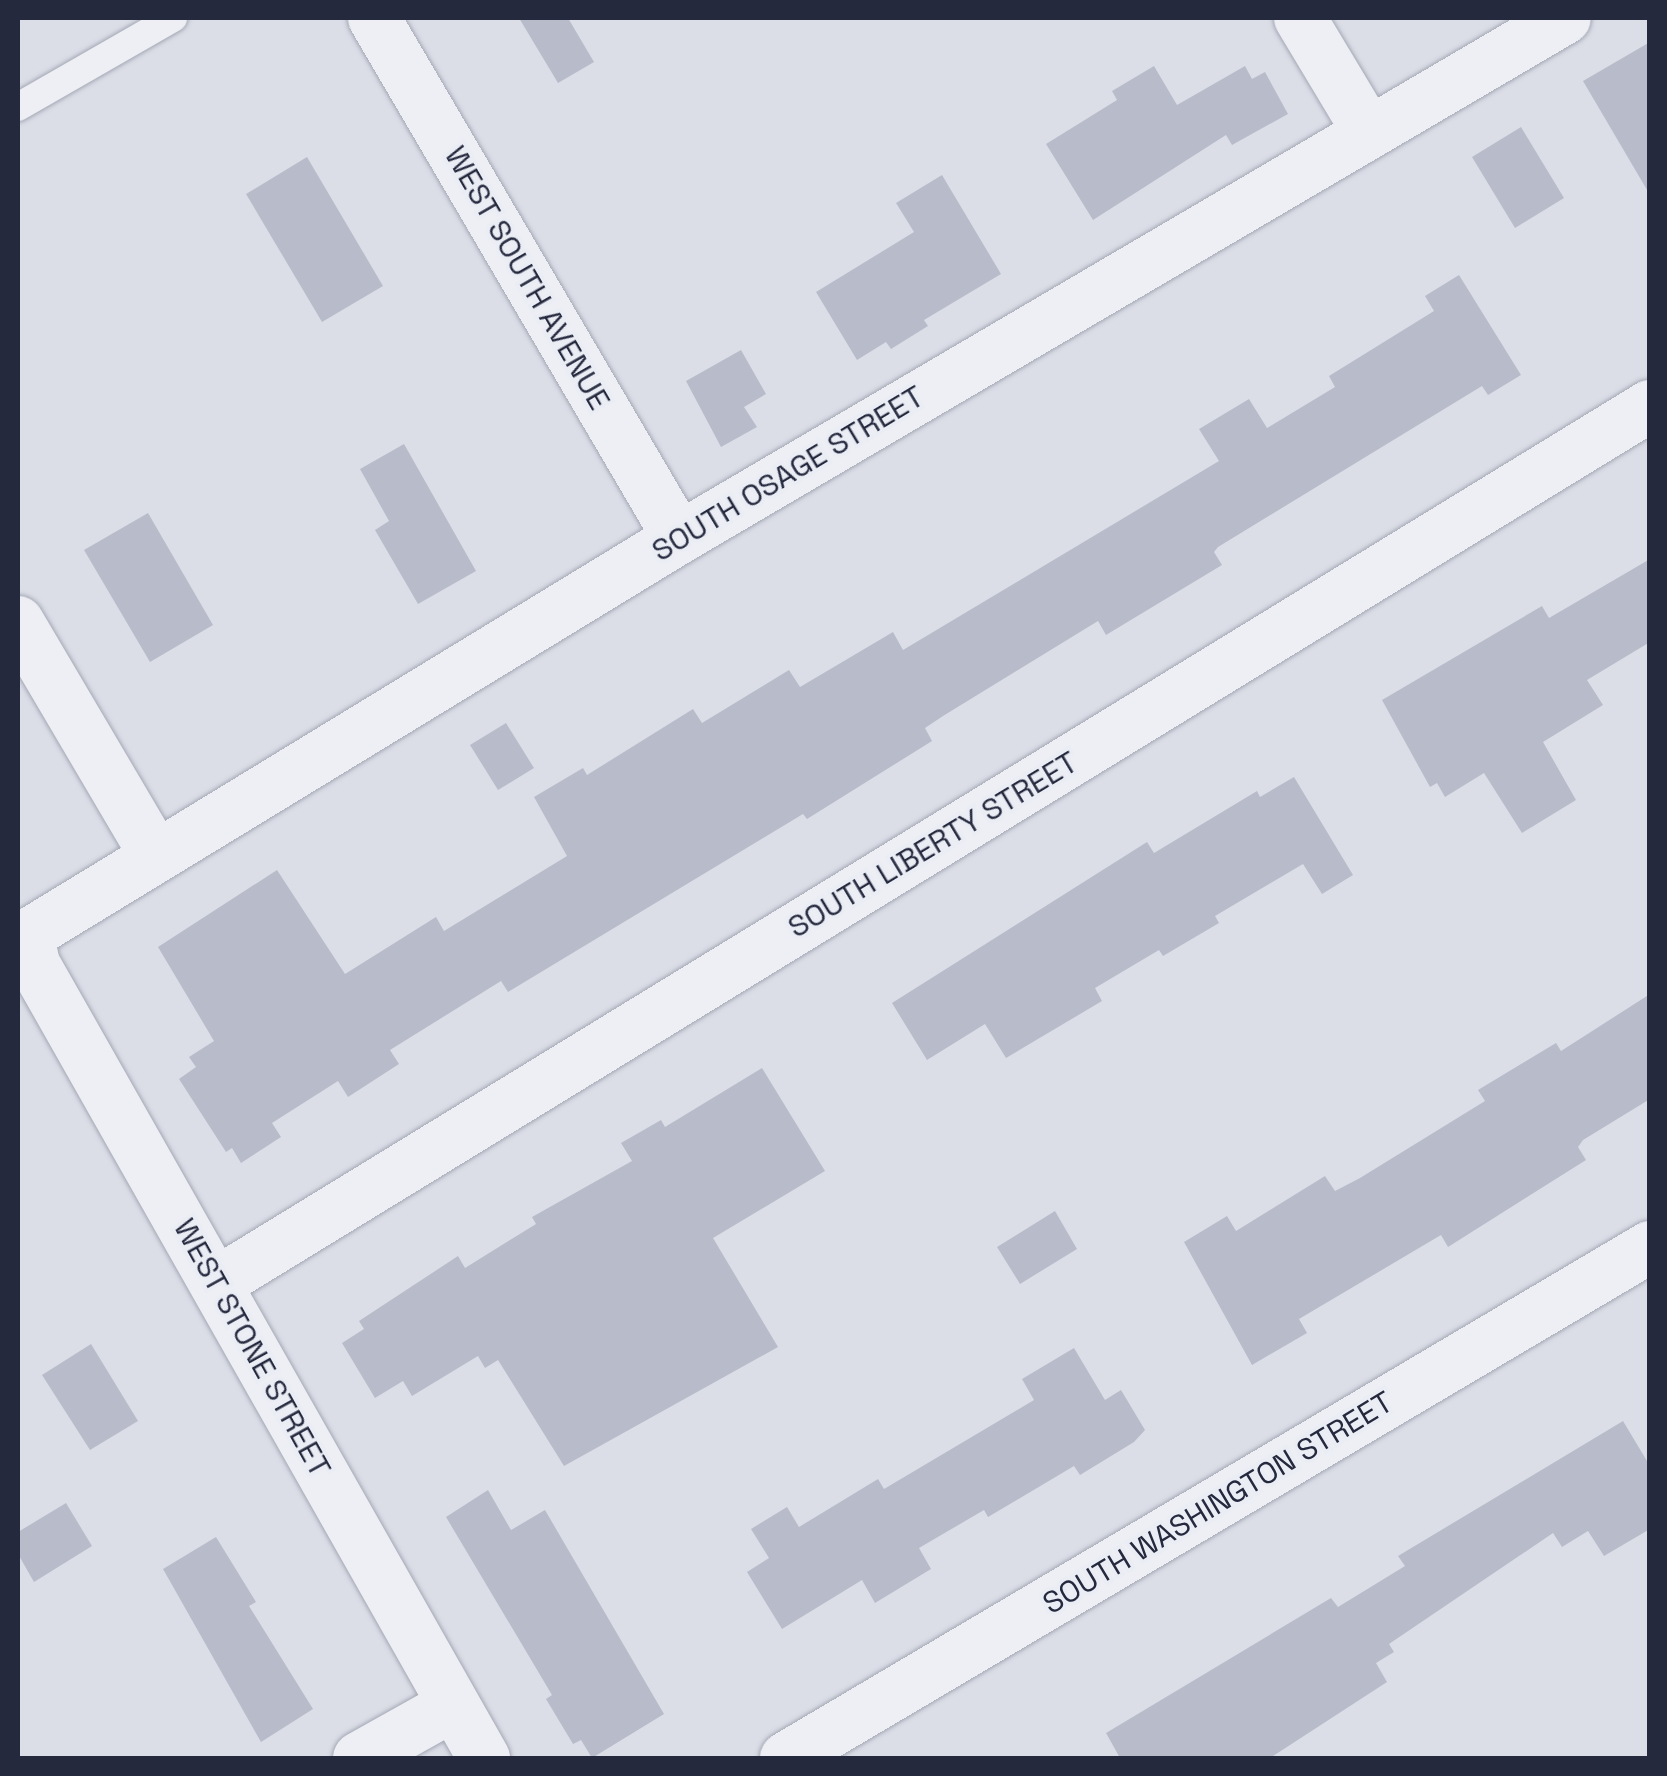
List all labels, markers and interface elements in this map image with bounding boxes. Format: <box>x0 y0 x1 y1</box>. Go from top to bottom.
street label: WEST SOUTH AVENUE <box>437 140 617 416</box>
street label: SOUTH OSAGE STREET <box>646 379 930 569</box>
street label: SOUTH LIBERTY STREET <box>782 744 1084 946</box>
street label: WEST STONE STREET <box>166 1212 338 1484</box>
street label: SOUTH WASHINGTON STREET <box>1036 1384 1400 1622</box>

